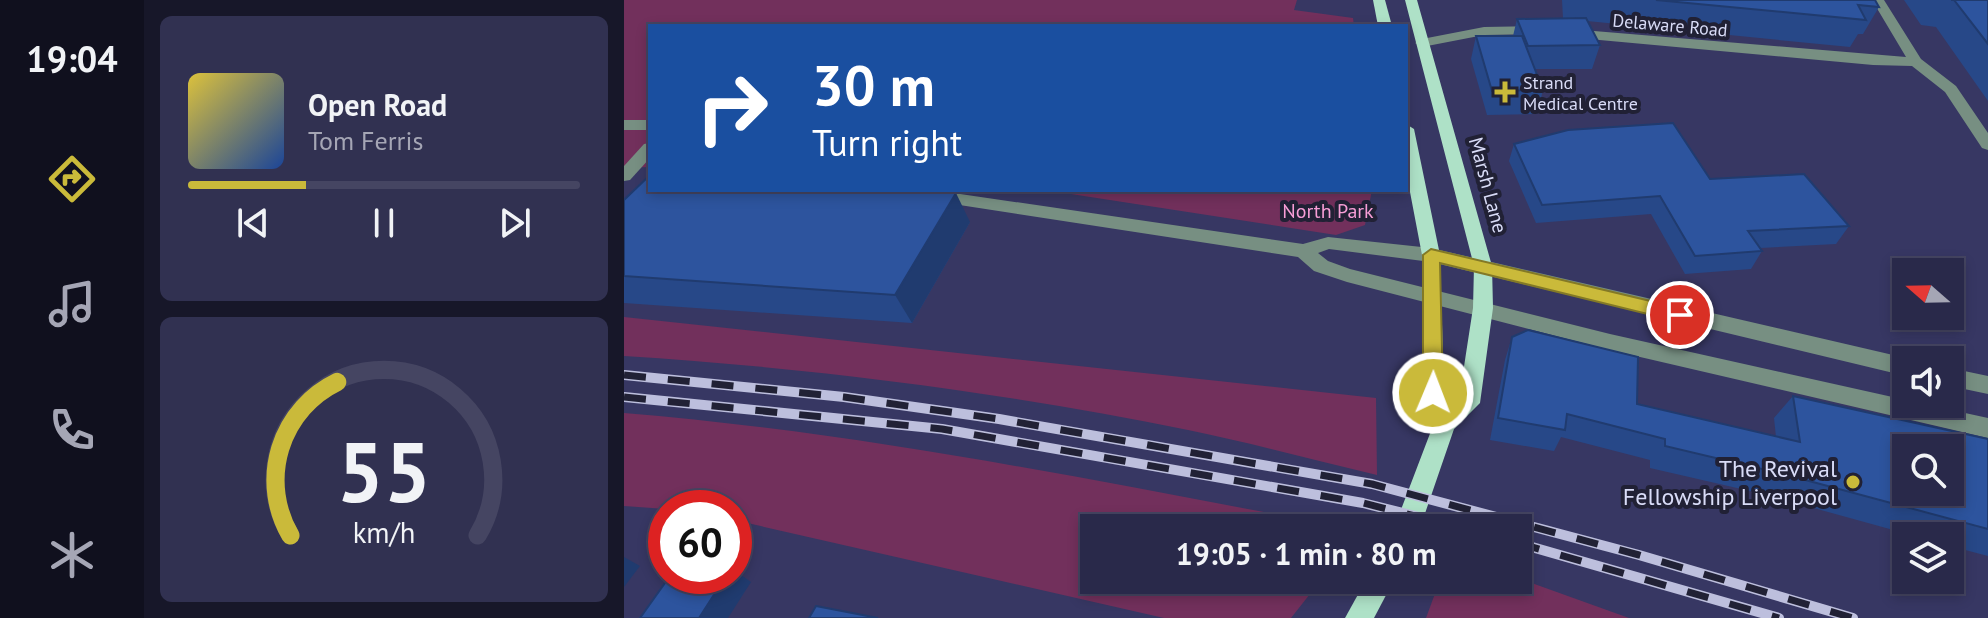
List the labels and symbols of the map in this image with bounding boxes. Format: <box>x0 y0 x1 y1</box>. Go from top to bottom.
street label: Delaware Road <box>1611 9 1729 41</box>
place label: Strand Medical Centre <box>1523 71 1638 115</box>
marker: Strand Medical Centre <box>1494 81 1516 103</box>
street label: Marsh Lane <box>1463 134 1513 236</box>
park label: North Park <box>1282 198 1374 224</box>
north arrow <box>1892 258 1964 330</box>
pin <box>1646 281 1714 349</box>
position arrow <box>1391 351 1475 435</box>
place label: The Revival Fellowship Liverpool <box>1623 453 1837 512</box>
marker: The Revival Fellowship Liverpool <box>1844 473 1862 491</box>
speed limit sign: 60 <box>648 490 752 594</box>

